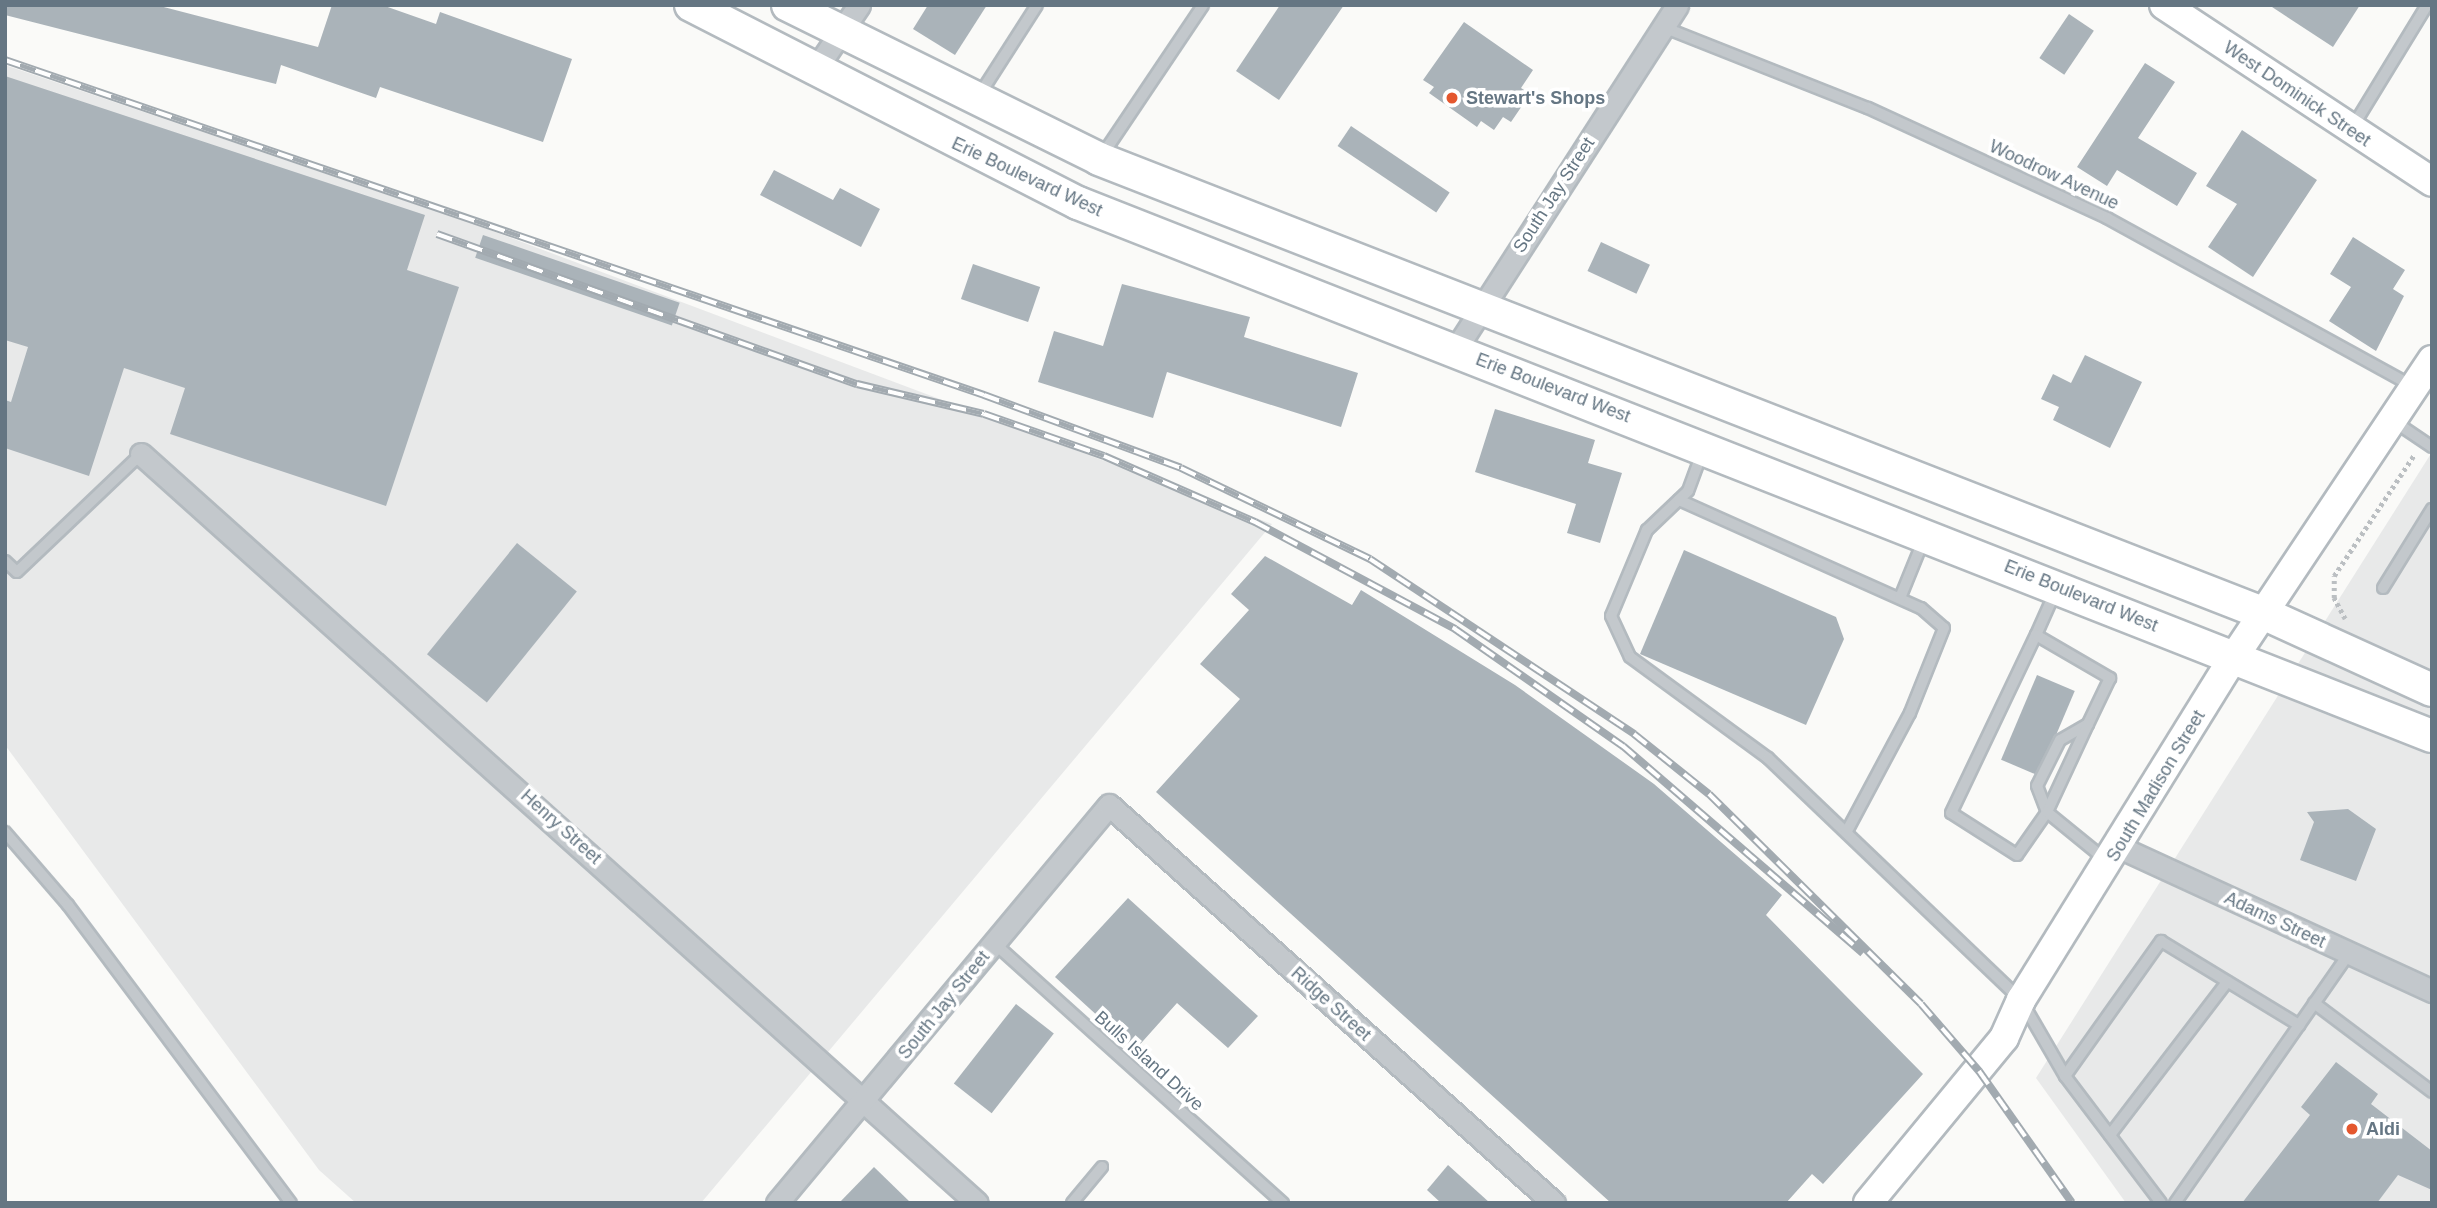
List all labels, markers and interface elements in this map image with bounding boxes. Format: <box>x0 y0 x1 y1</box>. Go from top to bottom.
street label: West Dominick Street <box>2219 37 2375 151</box>
place label: Stewart's Shops <box>1466 87 1605 109</box>
marker: Stewart's Shops <box>1444 90 1460 106</box>
street label: Erie Boulevard West <box>948 133 1106 221</box>
street label: South Jay Street <box>1509 133 1599 257</box>
street label: Woodrow Avenue <box>1985 135 2123 215</box>
street label: Erie Boulevard West <box>1473 349 1633 427</box>
street label: Erie Boulevard West <box>2001 555 2161 637</box>
street label: South Madison Street <box>2102 706 2210 866</box>
street label: Henry Street <box>516 785 606 869</box>
street label: Adams Street <box>2221 887 2329 953</box>
street label: South Jay Street <box>894 946 994 1064</box>
street label: Ridge Street <box>1287 962 1375 1046</box>
street label: Bulls Island Drive <box>1090 1006 1208 1116</box>
place label: Aldi <box>2366 1118 2400 1140</box>
marker: Aldi <box>2344 1121 2360 1137</box>

